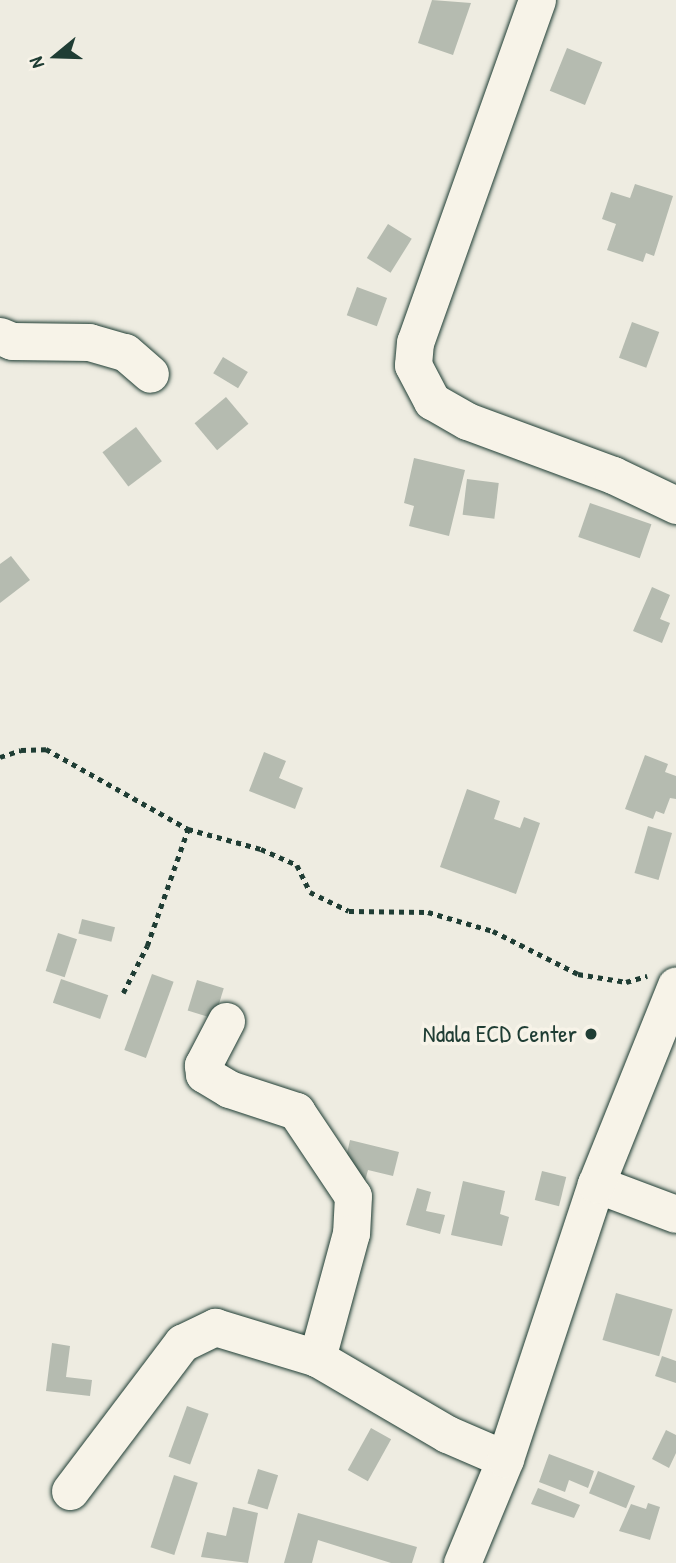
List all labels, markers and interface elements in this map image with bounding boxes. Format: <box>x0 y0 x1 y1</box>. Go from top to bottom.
north arrow <box>21 21 91 91</box>
text: N <box>22 54 50 72</box>
place label: Ndala ECD Center <box>423 1020 577 1048</box>
marker: Ndala ECD Center <box>583 1026 599 1042</box>

